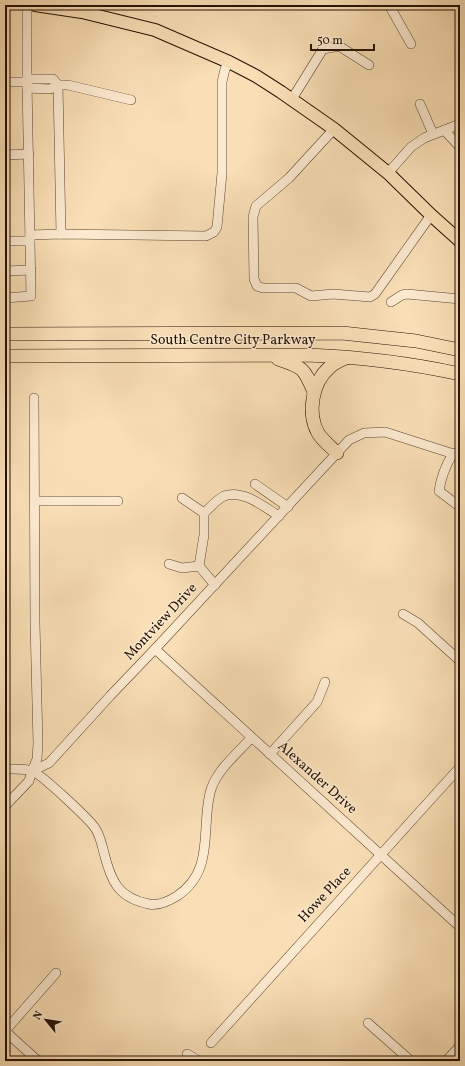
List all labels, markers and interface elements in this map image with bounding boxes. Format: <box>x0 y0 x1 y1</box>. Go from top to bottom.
scale bar <box>311 26 374 52</box>
text: 50 m <box>317 33 343 49</box>
street label: South Centre City Parkway <box>150 331 316 350</box>
street label: Montview Drive <box>120 579 202 665</box>
street label: Alexander Drive <box>273 737 361 819</box>
street label: Howe Place <box>294 863 356 927</box>
north arrow <box>26 1000 66 1040</box>
text: N <box>30 1009 47 1023</box>

